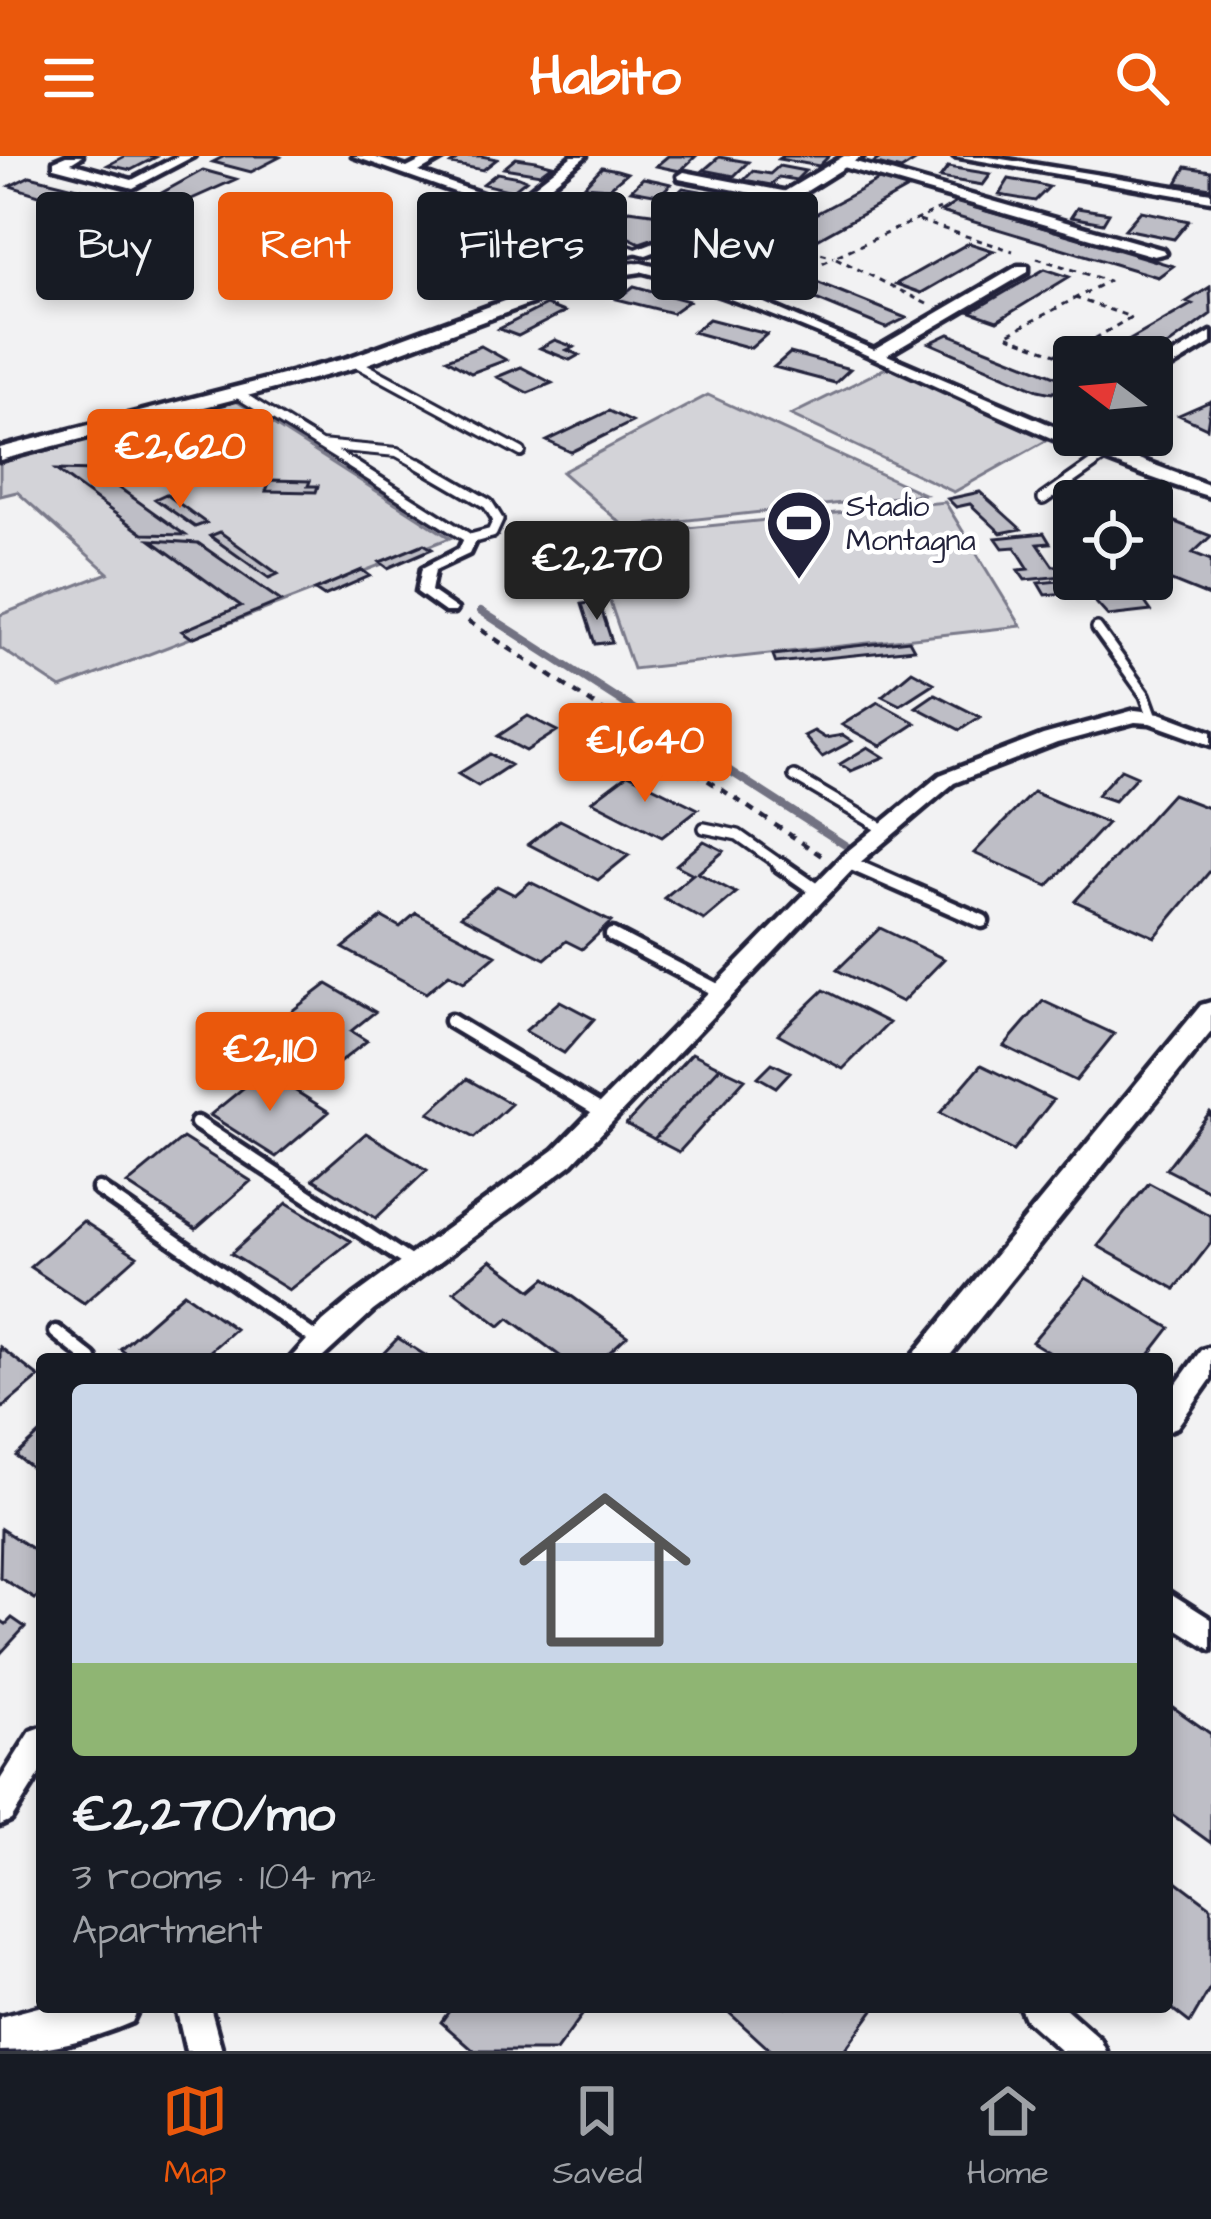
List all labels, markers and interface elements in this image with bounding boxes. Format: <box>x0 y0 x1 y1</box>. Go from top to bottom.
text: Habito <box>530 41 681 116</box>
icon: menu <box>36 45 102 111</box>
icon: search <box>1109 45 1175 111</box>
chip: Buy <box>36 192 194 300</box>
chip: Rent <box>218 192 393 300</box>
chip: Filters <box>417 192 627 300</box>
chip: New <box>651 192 818 300</box>
north arrow <box>1053 336 1173 456</box>
map controls <box>1053 336 1173 600</box>
pin: €2,620 <box>82 409 278 511</box>
text: €2,620 <box>114 421 246 475</box>
button: locate <box>1053 480 1173 600</box>
place label: Stadio Montagna <box>846 486 976 563</box>
sports icon: Stadio Montagna <box>764 488 834 582</box>
pin: €2,270 <box>499 521 695 623</box>
text: €2,270 <box>531 533 663 587</box>
pin: €1,640 <box>547 703 743 805</box>
text: €1,640 <box>586 715 704 769</box>
pin: €2,110 <box>172 1012 368 1114</box>
text: €2,110 <box>223 1024 317 1078</box>
icon: home <box>497 1462 713 1678</box>
text: €2,270/mo <box>72 1780 335 1851</box>
text: 3 rooms · 104 m² <box>72 1851 376 1905</box>
text: Apartment <box>72 1905 263 1959</box>
tab: Map <box>162 2078 228 2196</box>
tab: Saved <box>552 2078 642 2196</box>
tab: Home <box>967 2078 1049 2196</box>

